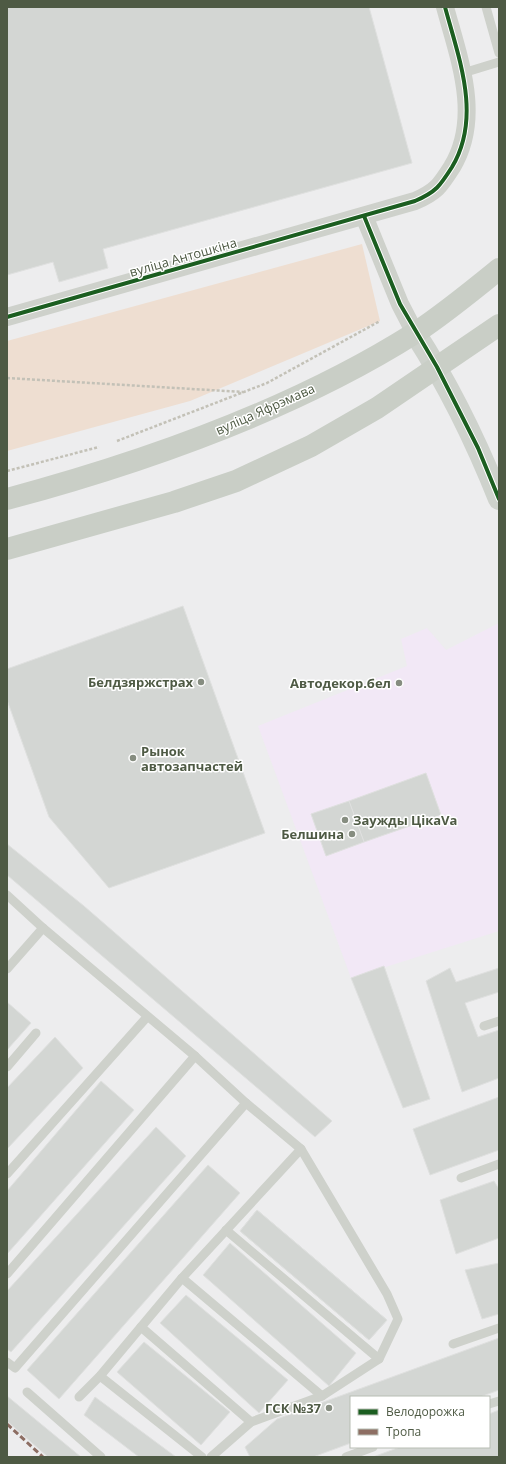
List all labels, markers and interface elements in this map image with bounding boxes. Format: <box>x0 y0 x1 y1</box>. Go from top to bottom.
street label: вуліца Антошкіна <box>127 233 239 281</box>
street label: вуліца Яфрэмава <box>213 379 317 439</box>
place label: Белдзяржстрах <box>88 673 193 691</box>
place label: Автодекор.бел <box>290 674 391 692</box>
marker: Белдзяржстрах <box>196 677 206 687</box>
marker: Автодекор.бел <box>394 678 404 688</box>
place label: Рынок автозапчастей <box>141 742 243 775</box>
marker: Рынок автозапчастей <box>128 753 138 763</box>
place label: Заужды ЦікаVа <box>353 811 457 829</box>
marker: Заужды ЦікаVа <box>340 815 350 825</box>
place label: Белшина <box>281 825 344 843</box>
marker: Белшина <box>347 829 357 839</box>
legend <box>350 1396 490 1448</box>
place label: ГСК №37 <box>265 1399 322 1417</box>
marker: ГСК №37 <box>324 1403 334 1413</box>
text: Велодорожка <box>386 1403 465 1420</box>
text: Тропа <box>386 1423 421 1440</box>

